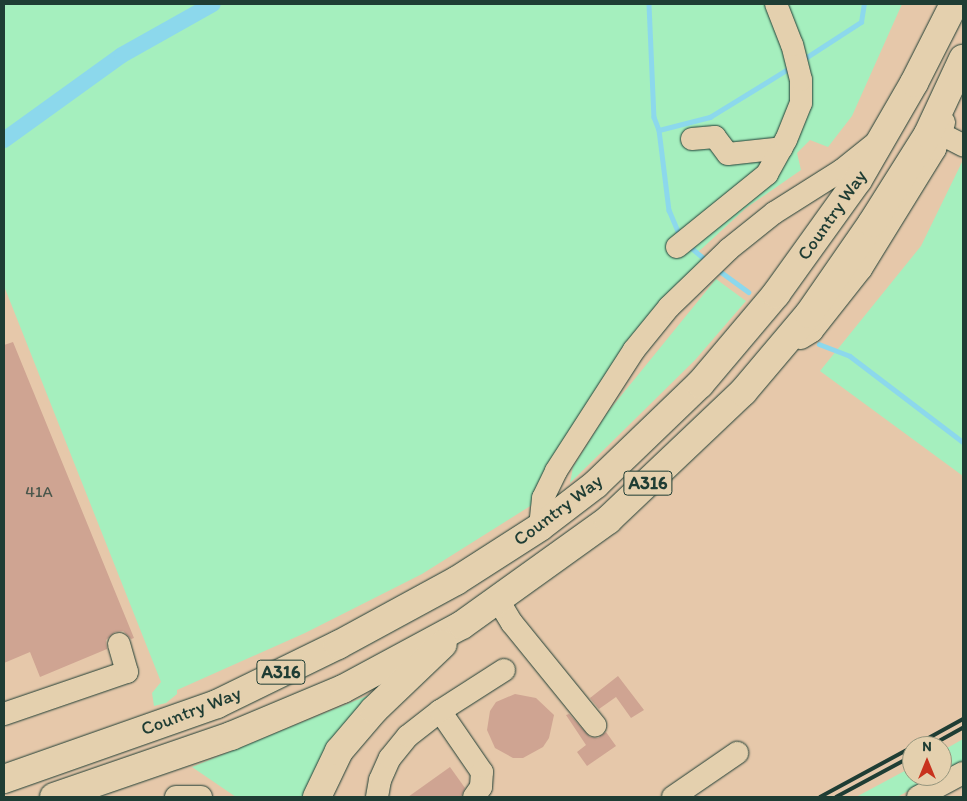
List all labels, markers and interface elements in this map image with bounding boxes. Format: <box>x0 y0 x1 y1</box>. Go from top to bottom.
street label: Country Way <box>793 165 871 265</box>
road number: A316 <box>623 468 673 498</box>
street label: Country Way <box>509 469 607 551</box>
house number: 41A <box>25 482 53 502</box>
road number: A316 <box>256 656 306 688</box>
street label: Country Way <box>138 682 244 740</box>
north arrow <box>902 736 952 786</box>
text: N <box>922 738 932 755</box>

